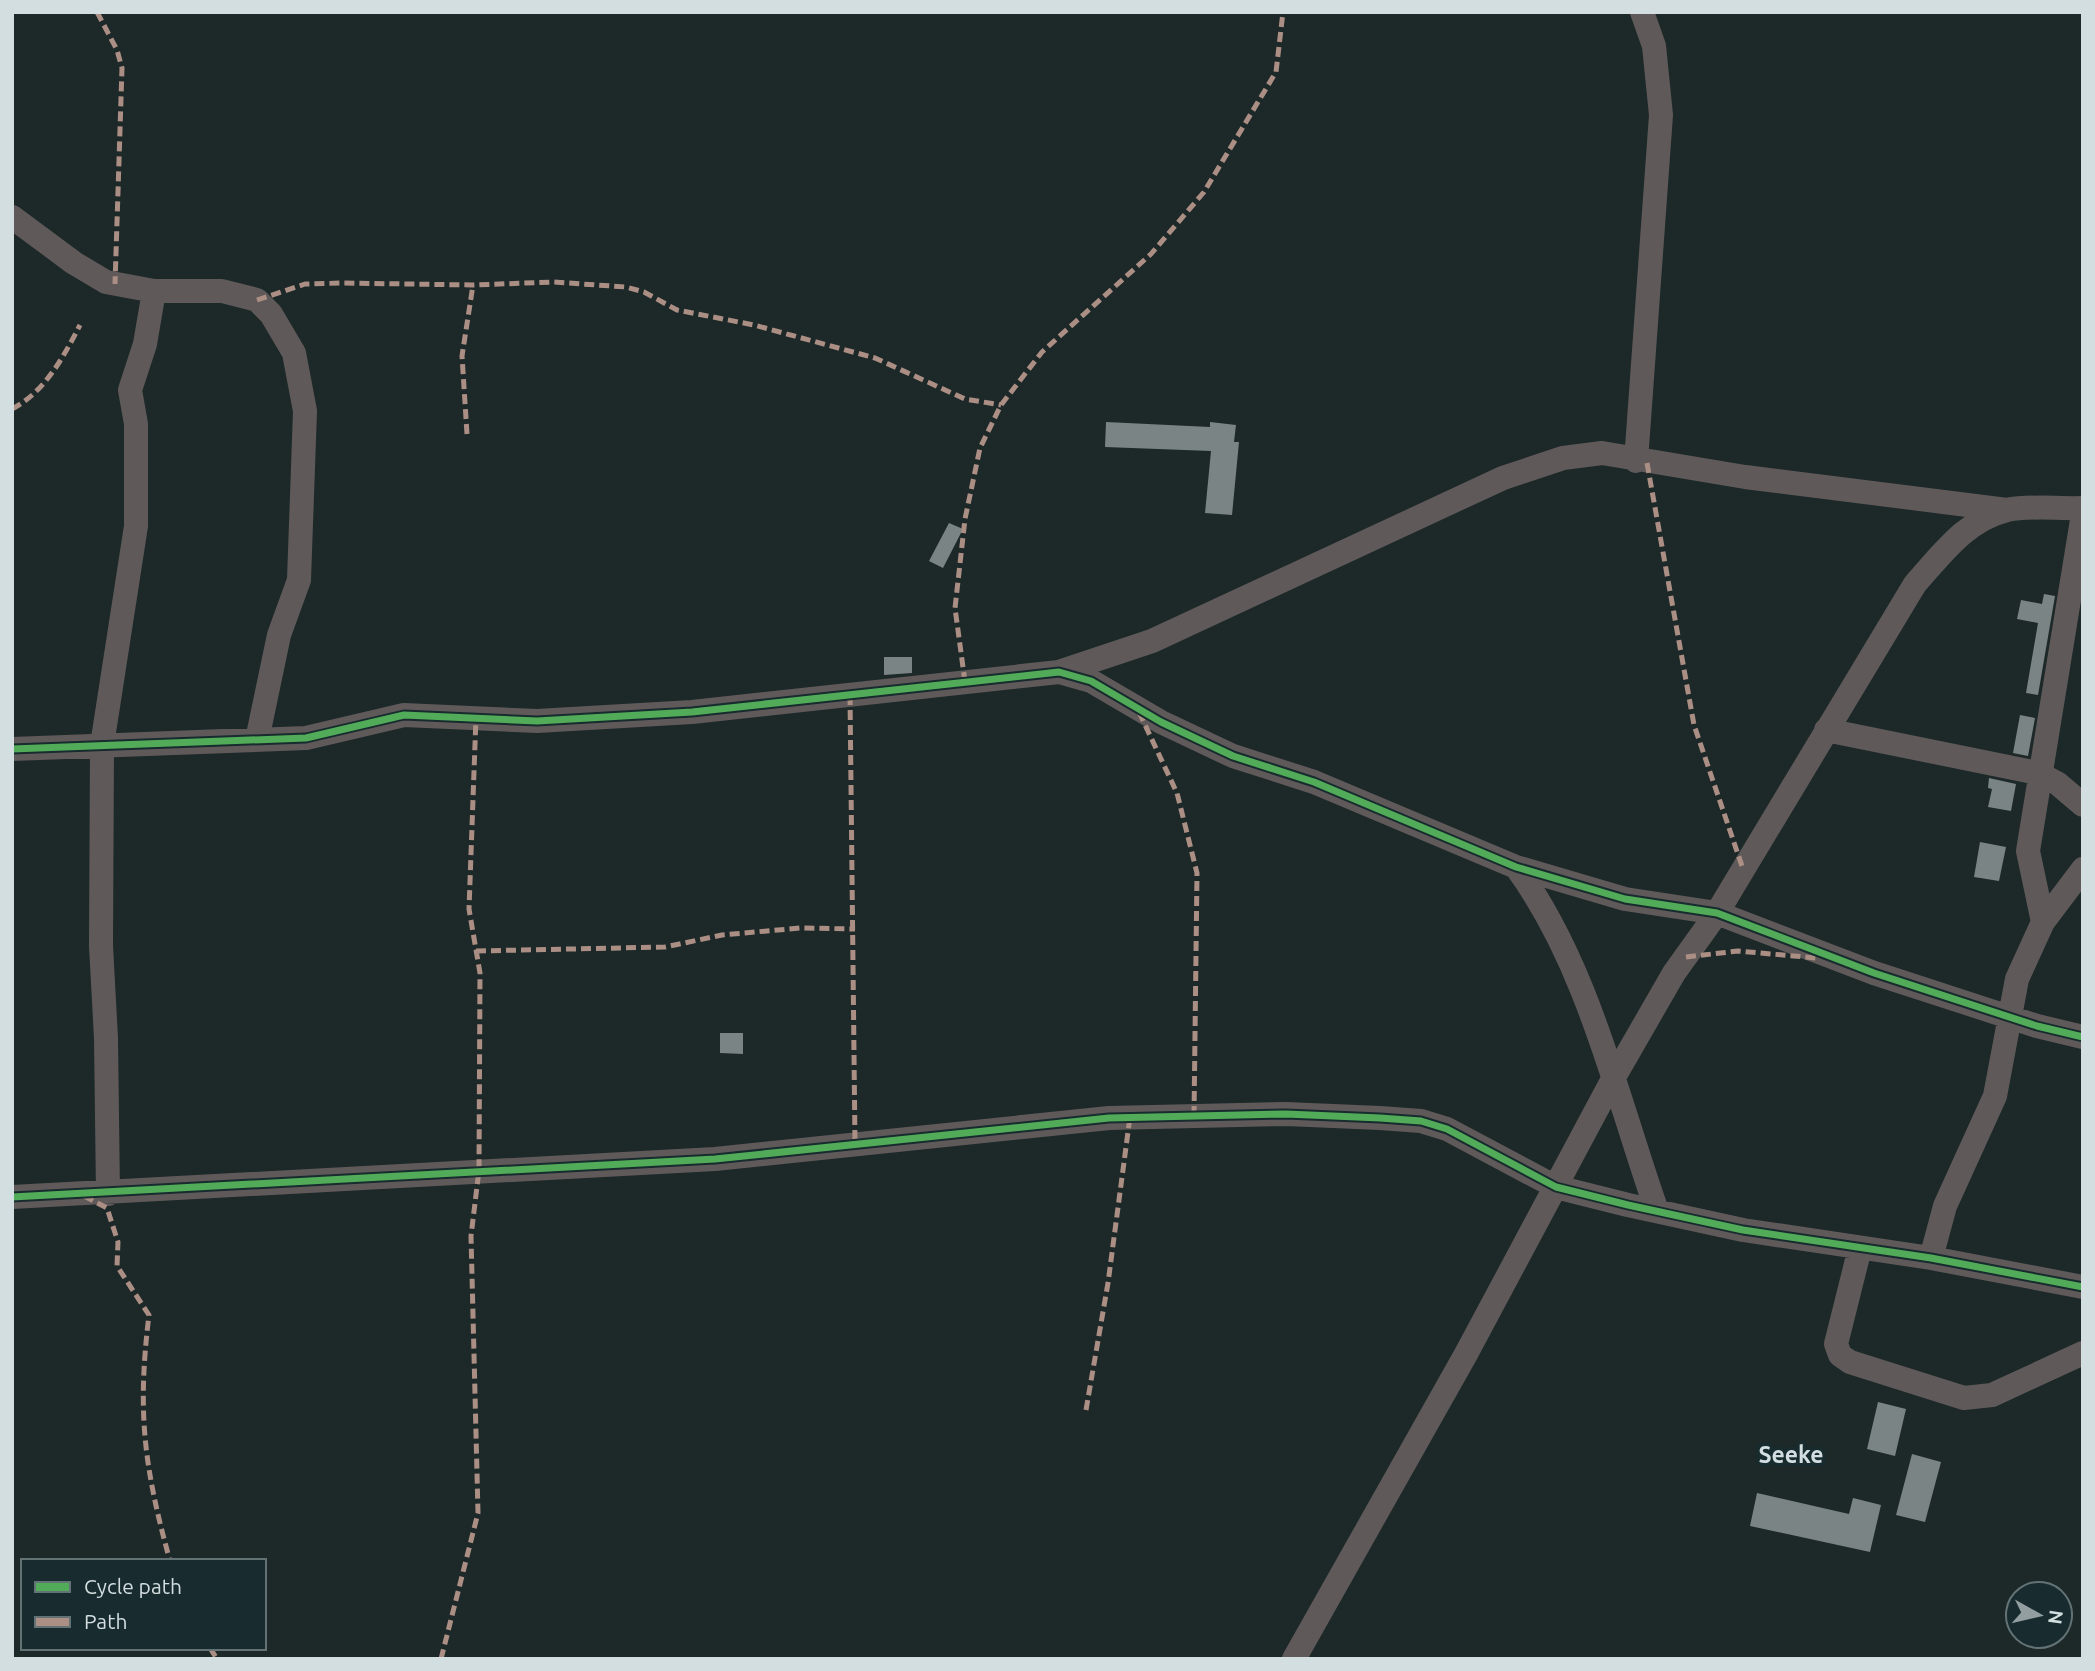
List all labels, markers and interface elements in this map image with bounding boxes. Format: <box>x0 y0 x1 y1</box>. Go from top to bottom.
district label: Seeke <box>1759 1442 1824 1467</box>
legend <box>21 1559 266 1650</box>
text: Cycle path <box>84 1574 182 1598</box>
north arrow <box>2004 1580 2074 1650</box>
text: Path <box>84 1609 127 1633</box>
text: N <box>2044 1609 2068 1626</box>

